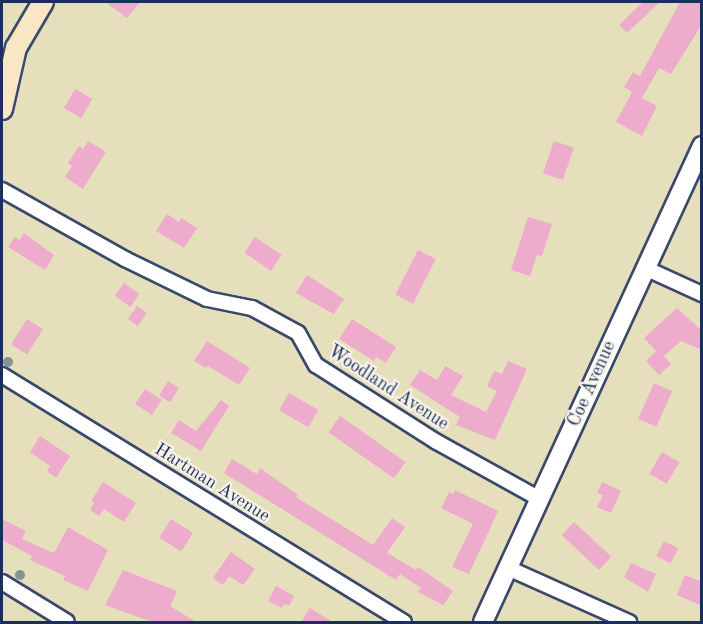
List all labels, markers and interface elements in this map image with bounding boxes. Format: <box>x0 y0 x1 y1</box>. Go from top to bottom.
street label: Coe Avenue <box>564 338 620 430</box>
street label: Woodland Avenue <box>323 341 453 435</box>
street label: Hartman Avenue <box>150 439 274 527</box>

